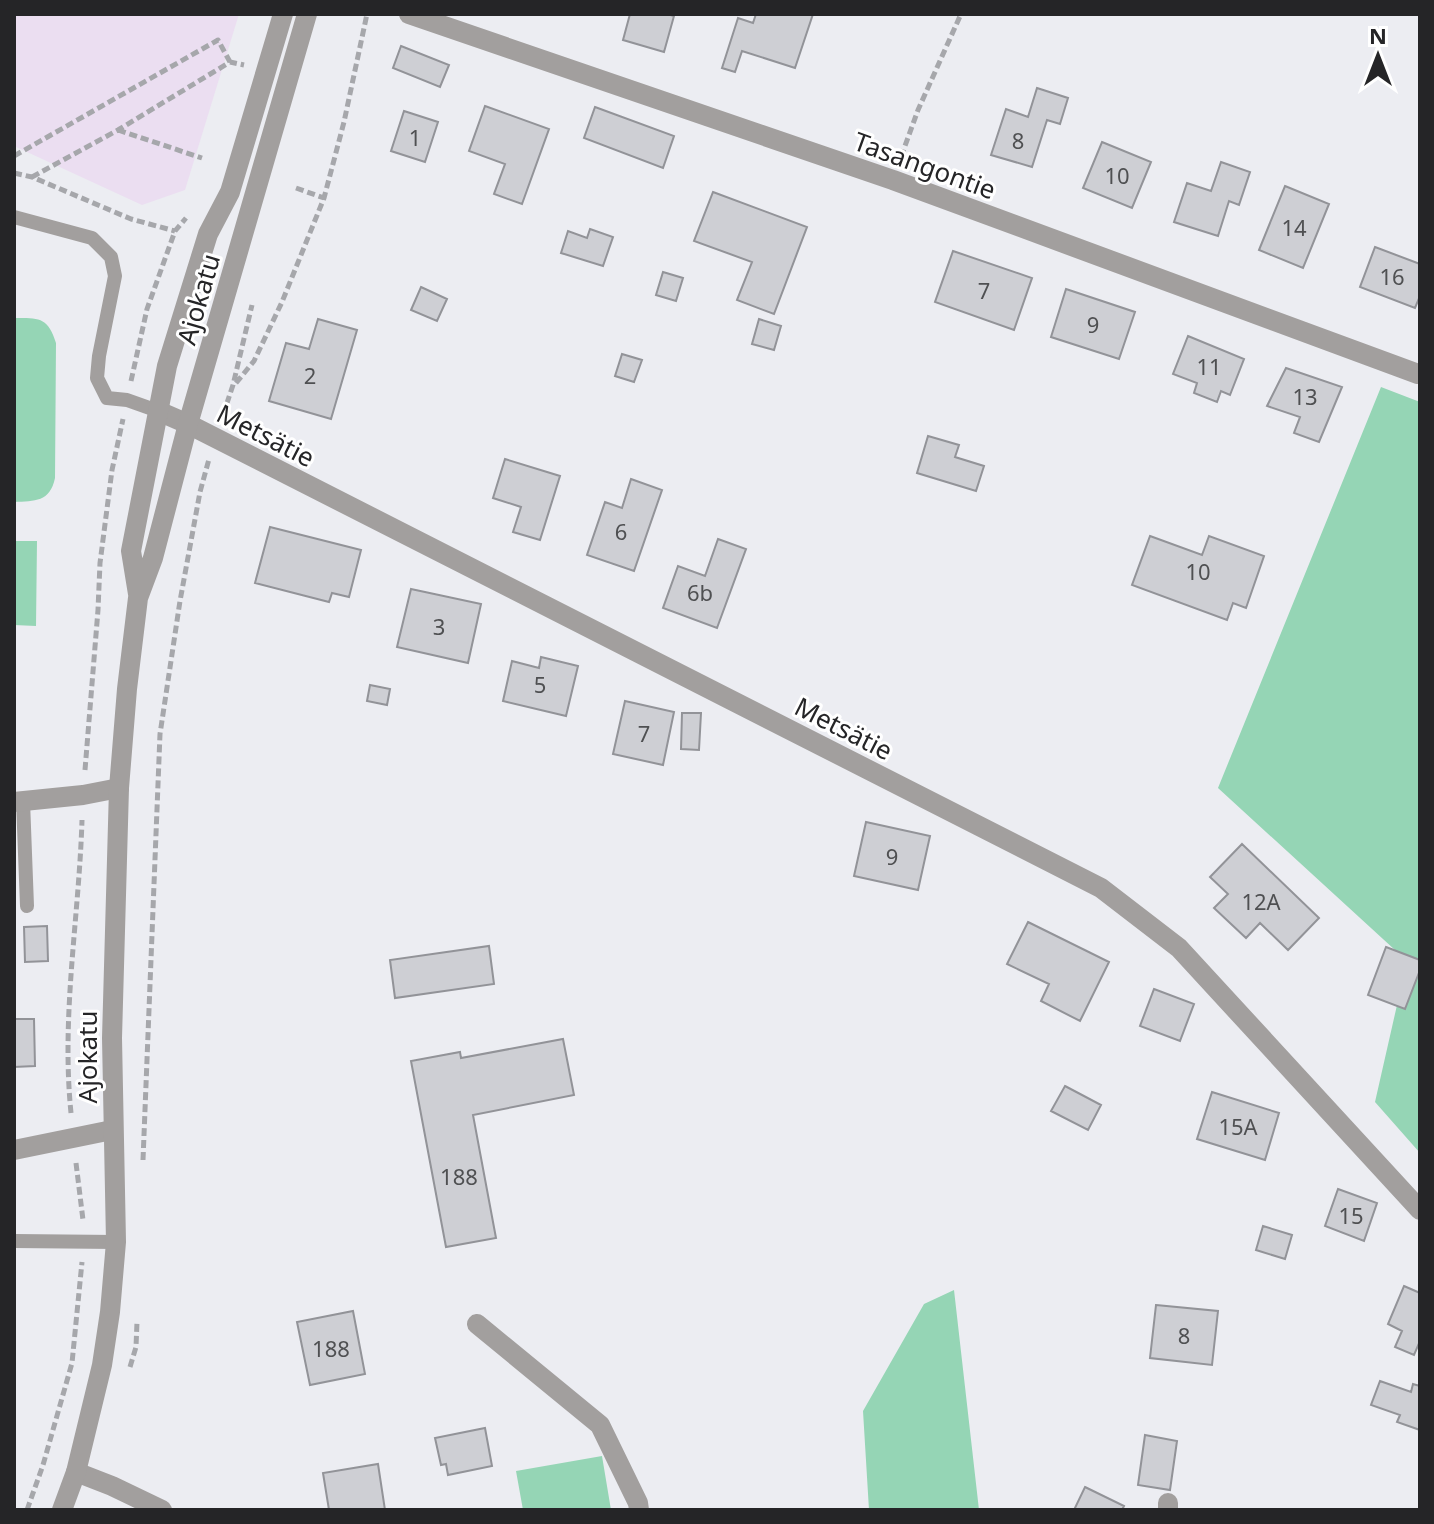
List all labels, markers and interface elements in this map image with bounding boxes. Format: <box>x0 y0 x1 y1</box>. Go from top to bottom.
north arrow <box>1338 16 1418 96</box>
text: N <box>1369 20 1387 50</box>
house number: 1 <box>409 122 421 152</box>
street label: Tasangontie <box>849 123 1001 207</box>
house number: 8 <box>1012 125 1024 155</box>
house number: 10 <box>1104 160 1130 190</box>
house number: 14 <box>1281 212 1307 242</box>
street label: Ajokatu <box>168 249 228 349</box>
house number: 16 <box>1379 261 1405 291</box>
house number: 7 <box>978 275 990 305</box>
house number: 9 <box>1087 309 1099 339</box>
house number: 11 <box>1196 351 1222 381</box>
house number: 2 <box>304 360 316 390</box>
house number: 13 <box>1292 381 1318 411</box>
street label: Metsätie <box>211 395 321 475</box>
house number: 6 <box>615 516 627 546</box>
house number: 10 <box>1185 556 1211 586</box>
house number: 6b <box>687 577 713 607</box>
house number: 3 <box>433 611 445 641</box>
house number: 5 <box>534 669 546 699</box>
street label: Metsätie <box>789 688 899 768</box>
house number: 7 <box>638 718 650 748</box>
house number: 9 <box>886 841 898 871</box>
house number: 12A <box>1241 886 1282 916</box>
street label: Ajokatu <box>69 1011 105 1103</box>
house number: 15A <box>1218 1111 1259 1141</box>
house number: 188 <box>440 1161 478 1191</box>
house number: 15 <box>1338 1200 1364 1230</box>
house number: 8 <box>1178 1320 1190 1350</box>
house number: 188 <box>312 1333 350 1363</box>

